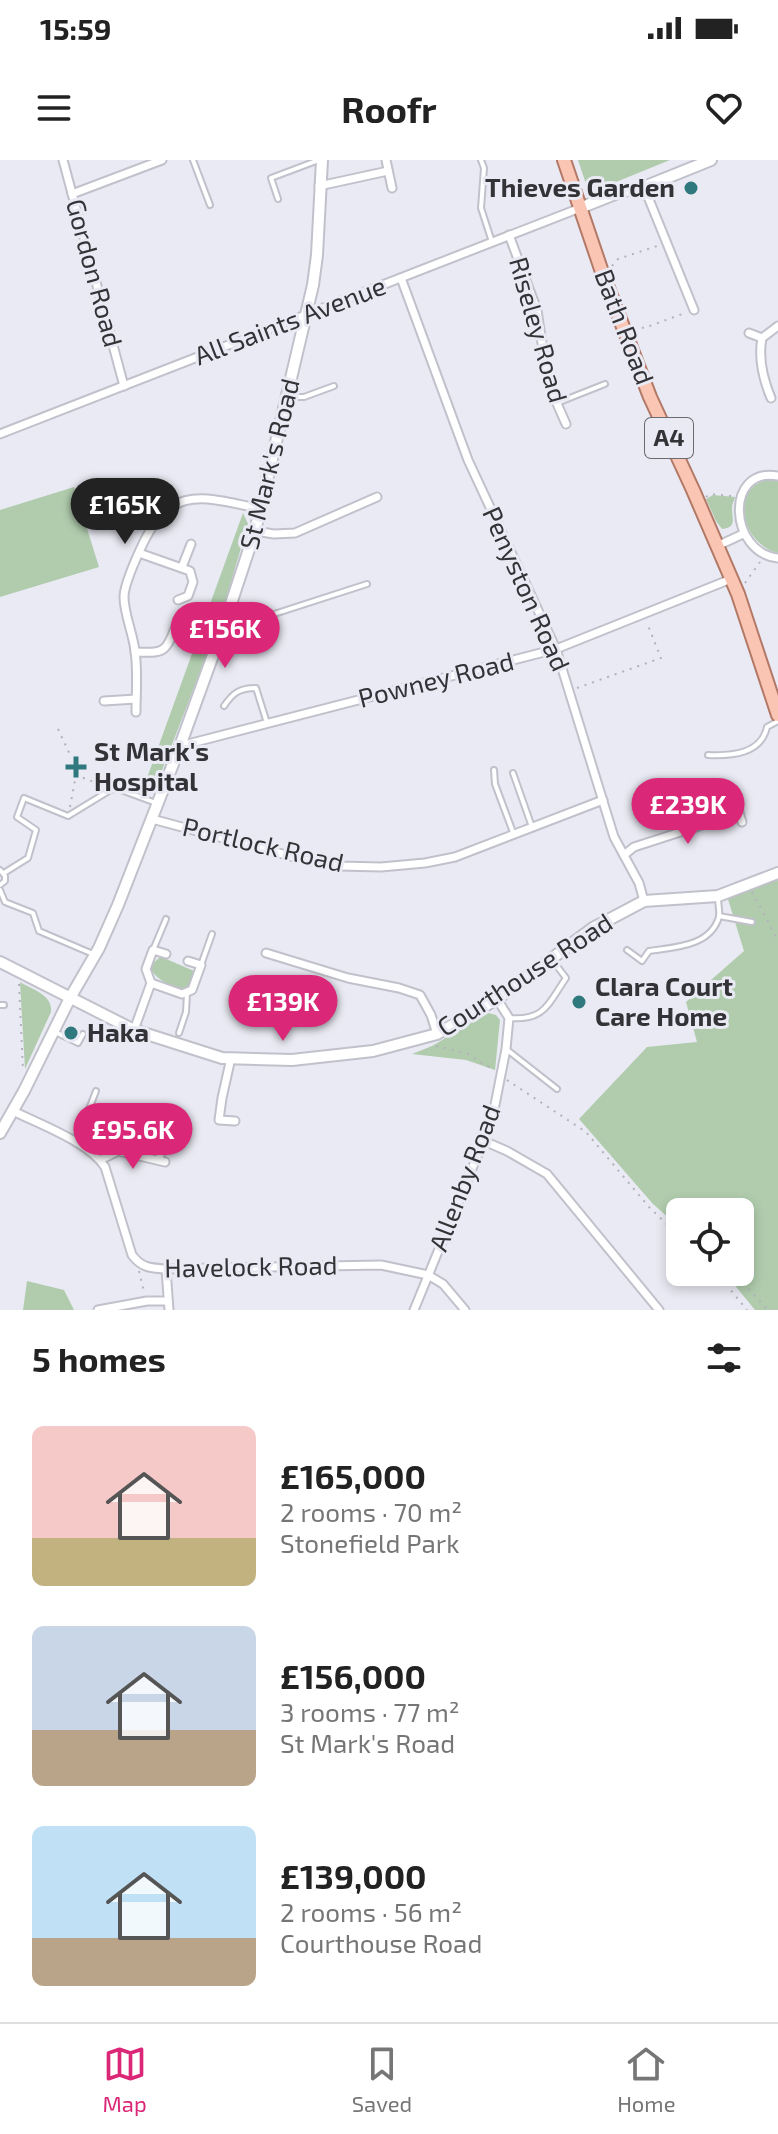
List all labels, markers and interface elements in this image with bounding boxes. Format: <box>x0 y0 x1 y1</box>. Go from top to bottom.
text: 15:59 <box>40 10 112 46</box>
icon: menu <box>32 86 76 130</box>
icon: heart <box>702 86 746 130</box>
text: Roofr <box>341 87 437 130</box>
place label: Thieves Garden <box>485 171 675 202</box>
marker: Thieves Garden <box>682 179 700 197</box>
street label: Gordon Road <box>61 195 130 350</box>
street label: Riseley Road <box>504 253 575 406</box>
street label: Bath Road <box>589 264 662 389</box>
street label: All Saints Avenue <box>189 269 390 370</box>
street label: St Mark's Road <box>232 375 305 552</box>
road number: A4 <box>645 418 693 458</box>
pin: £165K <box>69 478 181 546</box>
text: £165K <box>89 488 161 519</box>
street label: Penyston Road <box>477 501 577 675</box>
pin: £156K <box>169 602 281 670</box>
text: £156K <box>189 612 261 643</box>
street label: Powney Road <box>355 644 517 713</box>
place label: St Mark's Hospital <box>94 735 209 796</box>
marker: St Mark's Hospital <box>65 756 87 778</box>
pin: £239K <box>632 778 744 846</box>
text: £239K <box>650 788 726 819</box>
street label: Portlock Road <box>180 810 347 877</box>
street label: Courthouse Road <box>431 906 617 1042</box>
place label: Clara Court Care Home <box>595 970 733 1031</box>
pin: £139K <box>227 975 339 1043</box>
text: £139K <box>246 985 320 1016</box>
marker: Clara Court Care Home <box>570 993 588 1011</box>
place label: Haka <box>87 1016 149 1047</box>
marker: Haka <box>62 1024 80 1042</box>
street label: Allenby Road <box>421 1100 506 1255</box>
pin: £95.6K <box>68 1103 198 1171</box>
text: £95.6K <box>91 1113 175 1144</box>
map controls <box>666 1198 754 1286</box>
button: locate <box>666 1198 754 1286</box>
street label: Havelock Road <box>164 1248 338 1283</box>
icon: filters <box>702 1336 746 1380</box>
text: 5 homes <box>32 1338 166 1379</box>
text: £165,000 <box>280 1455 426 1496</box>
icon: home <box>96 1458 192 1554</box>
text: 2 rooms · 70 m² <box>280 1496 462 1527</box>
text: Stonefield Park <box>280 1527 459 1558</box>
text: £156,000 <box>280 1655 426 1696</box>
icon: home <box>96 1658 192 1754</box>
text: 3 rooms · 77 m² <box>280 1696 460 1727</box>
text: St Mark's Road <box>280 1727 455 1758</box>
text: £139,000 <box>280 1855 427 1896</box>
icon: home <box>96 1858 192 1954</box>
text: 2 rooms · 56 m² <box>280 1896 462 1927</box>
text: Courthouse Road <box>280 1927 482 1958</box>
tab: Map <box>103 2042 147 2116</box>
tab: Saved <box>352 2042 412 2116</box>
tab: Home <box>617 2042 675 2116</box>

